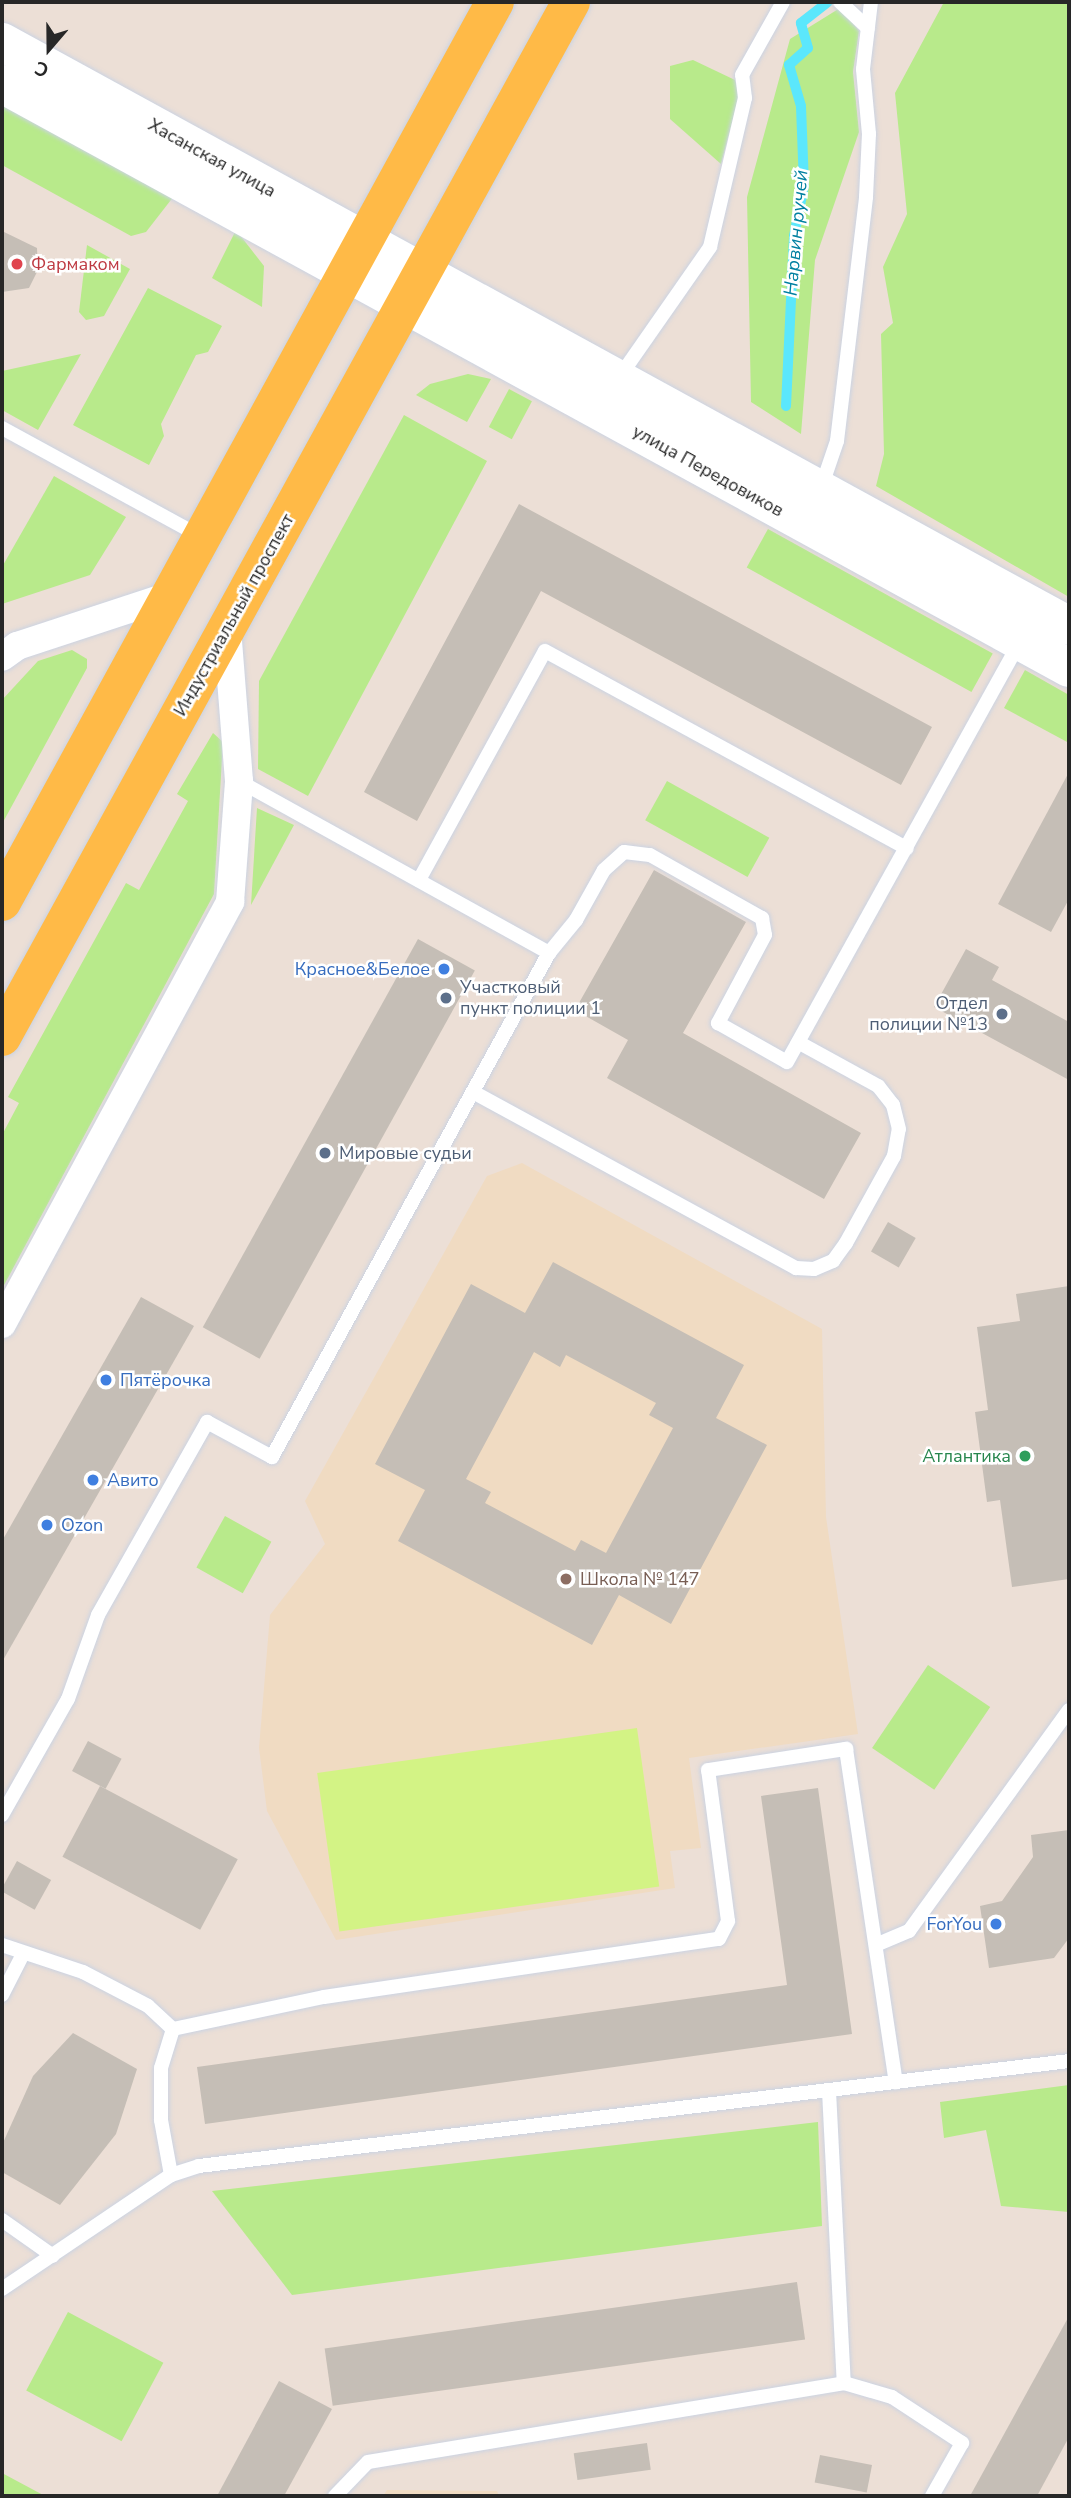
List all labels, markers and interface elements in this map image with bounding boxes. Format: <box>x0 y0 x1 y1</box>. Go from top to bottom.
north arrow <box>14 14 84 84</box>
text: С <box>31 54 52 83</box>
street label: Хасанская улица <box>144 114 280 202</box>
water label: Нарвин ручей <box>780 169 814 297</box>
place label: Фармаком <box>31 253 120 275</box>
marker: Фармаком <box>9 256 25 272</box>
street label: улица Передовиков <box>629 421 787 521</box>
street label: Индустриальный проспект <box>169 510 299 720</box>
place label: Красное&Белое <box>295 958 430 980</box>
marker: Красное&Белое <box>436 961 452 977</box>
place label: Участковый пункт полиции 1 <box>460 977 601 1020</box>
marker: Участковый пункт полиции 1 <box>438 990 454 1006</box>
place label: Отдел полиции №13 <box>869 993 988 1036</box>
marker: Отдел полиции №13 <box>994 1006 1010 1022</box>
place label: Мировые судьи <box>339 1142 472 1164</box>
marker: Мировые судьи <box>317 1145 333 1161</box>
place label: Пятёрочка <box>120 1369 211 1391</box>
marker: Пятёрочка <box>98 1372 114 1388</box>
place label: Атлантика <box>922 1445 1011 1467</box>
marker: Атлантика <box>1017 1448 1033 1464</box>
place label: Авито <box>107 1469 159 1491</box>
marker: Авито <box>85 1472 101 1488</box>
place label: Ozon <box>61 1514 103 1536</box>
marker: Ozon <box>39 1517 55 1533</box>
place label: Школа № 147 <box>580 1568 700 1590</box>
marker: Школа № 147 <box>558 1571 574 1587</box>
place label: ForYou <box>927 1913 982 1935</box>
marker: ForYou <box>988 1916 1004 1932</box>

